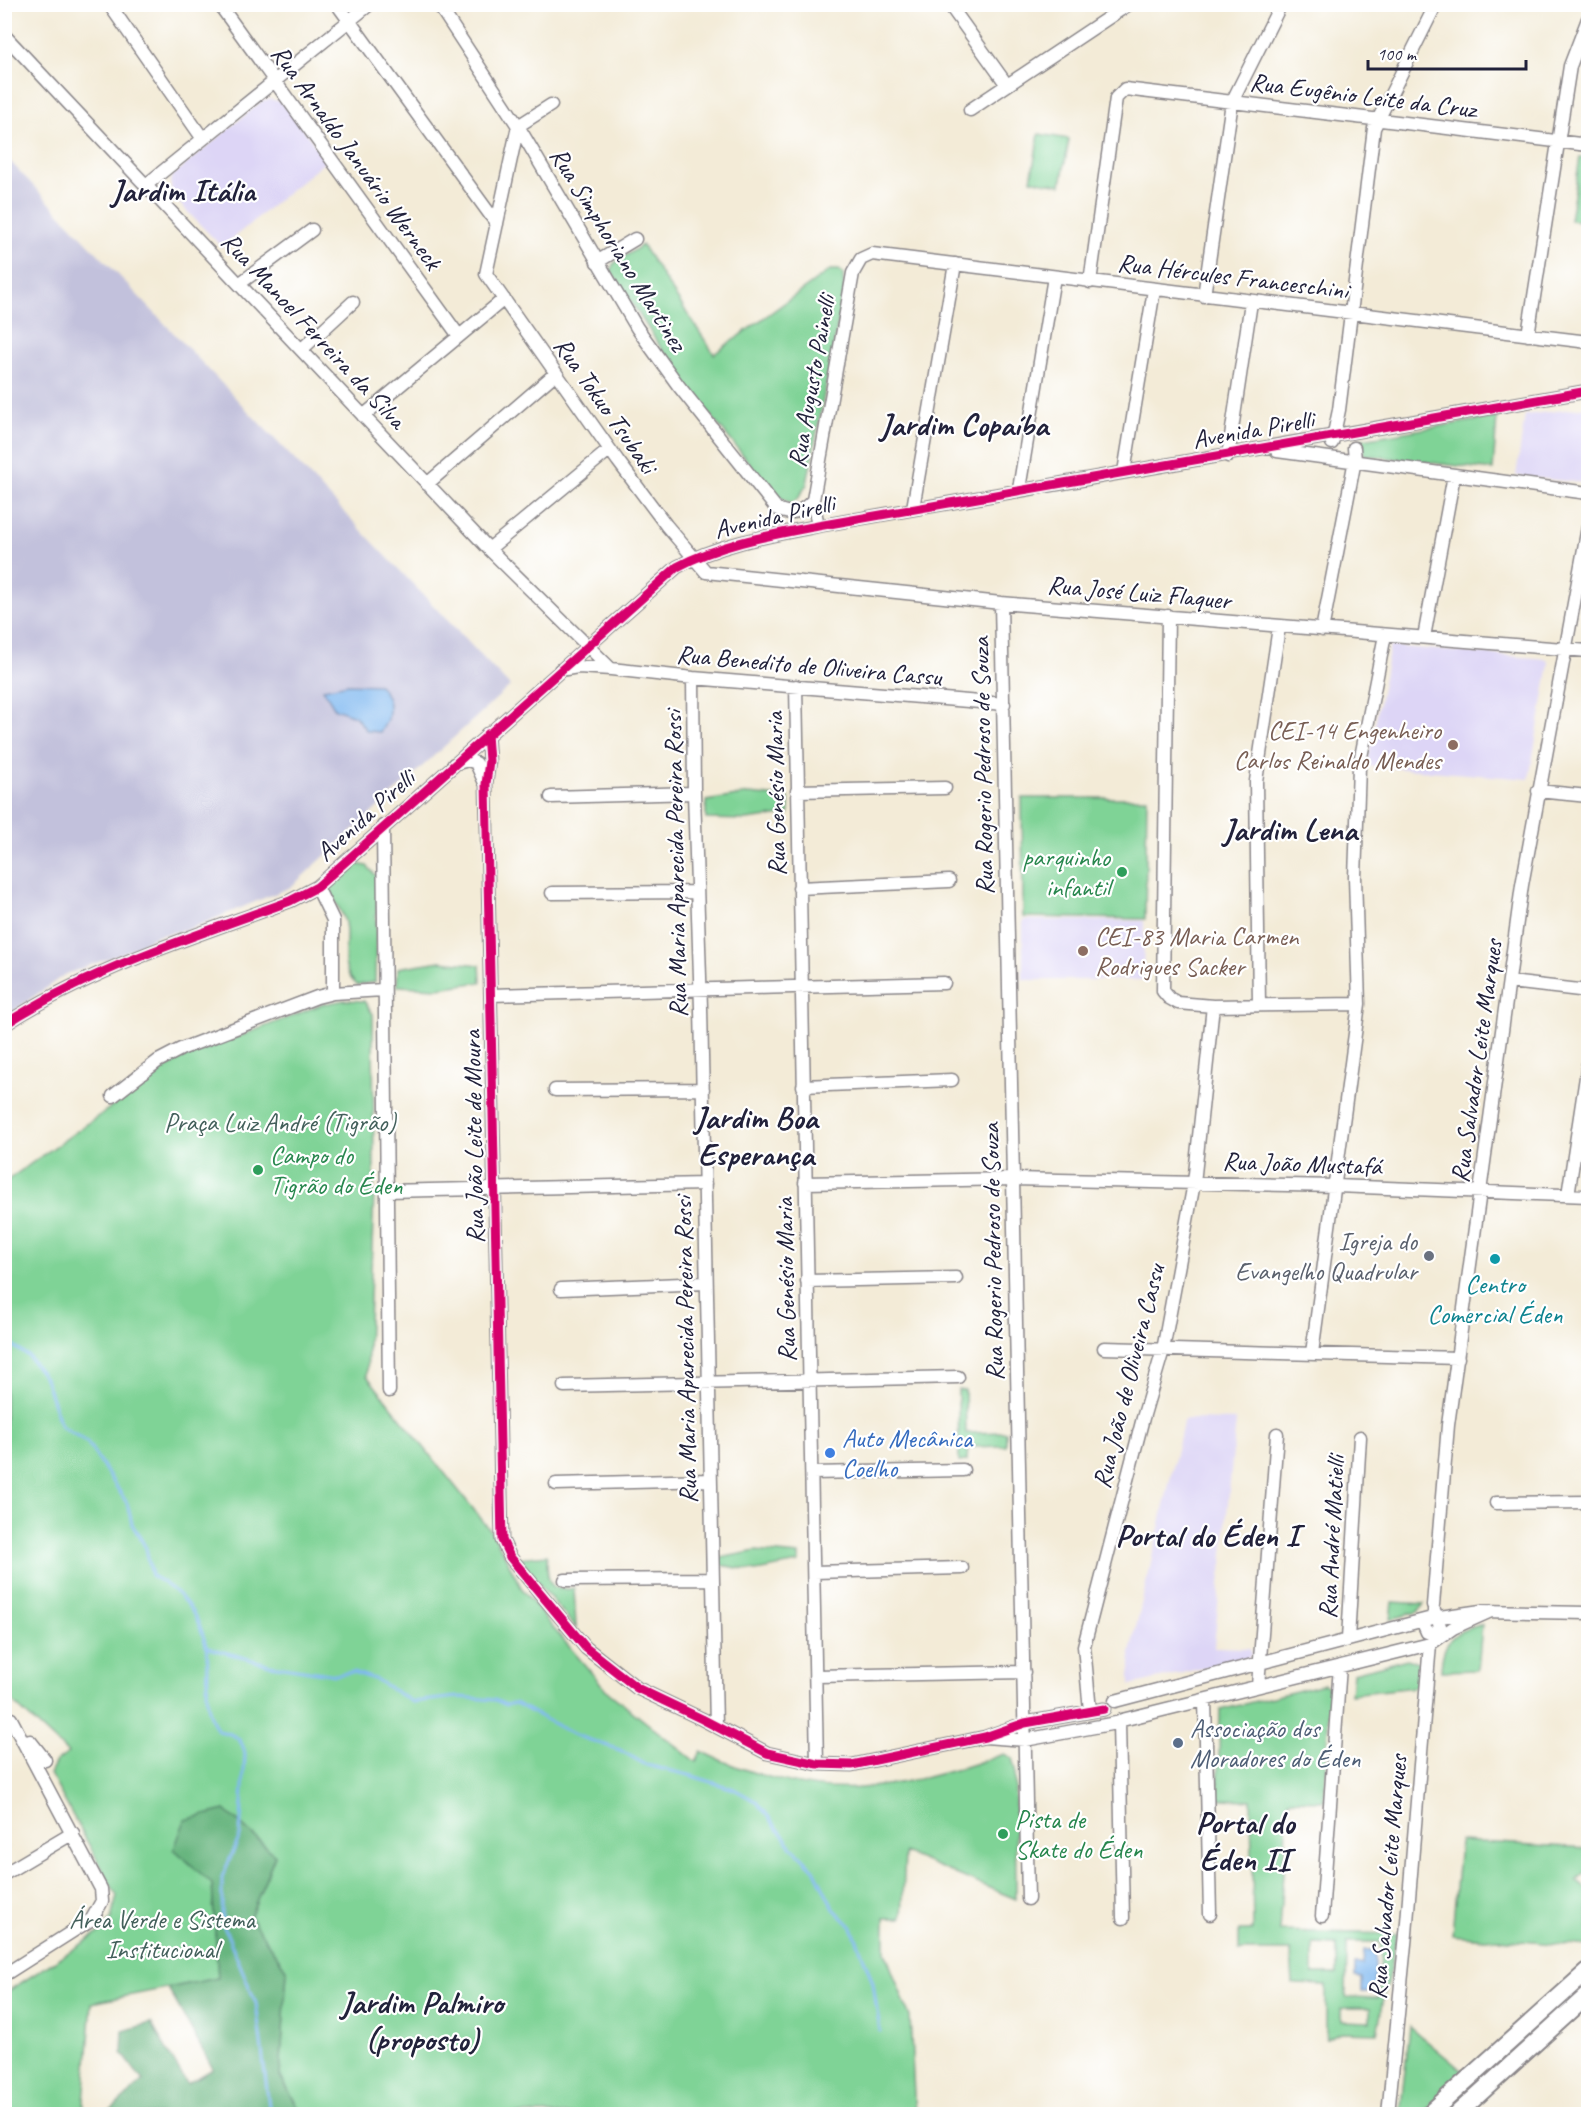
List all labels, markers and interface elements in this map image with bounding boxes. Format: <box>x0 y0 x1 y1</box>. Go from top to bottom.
scale bar <box>1368 33 1526 71</box>
street label: Rua Arnaldo Januário Werneck <box>264 38 450 278</box>
text: 100 m <box>1377 43 1418 65</box>
street label: Rua Eugênio Leite da Cruz <box>1248 65 1481 126</box>
street label: Rua Simphoriano Martinez <box>542 141 696 359</box>
district label: Jardim Itália <box>109 170 258 211</box>
street label: Rua Manoel Ferreira da Silva <box>214 225 415 437</box>
street label: Rua Hércules Franceschini <box>1116 246 1353 307</box>
street label: Rua Augusto Painelli <box>780 289 843 470</box>
street label: Rua Tokuo Tsubaki <box>546 331 666 482</box>
street label: Avenida Pirelli <box>1190 402 1319 456</box>
district label: Jardim Copaíba <box>878 404 1051 445</box>
street label: Avenida Pirelli <box>711 486 840 546</box>
street label: Rua José Luiz Flaquer <box>1046 568 1235 617</box>
street label: Rua Rogerio Pedroso de Souza <box>964 635 1001 895</box>
street label: Rua Benedito de Oliveira Cassu <box>675 637 944 694</box>
street label: Rua Maria Aparecida Pereira Rossi <box>656 707 695 1018</box>
street label: Rua Genésio Maria <box>758 710 793 876</box>
place label: CEI-14 Engenheiro Carlos Reinaldo Mendes <box>1234 714 1443 777</box>
marker: CEI-14 Engenheiro Carlos Reinaldo Mendes <box>1446 738 1460 752</box>
street label: Avenida Pirelli <box>309 760 424 869</box>
district label: Jardim Lena <box>1221 809 1360 850</box>
place label: parquinho infantil <box>1022 841 1115 904</box>
marker: parquinho infantil <box>1115 865 1129 879</box>
place label: CEI-83 Maria Carmen Rodrigues Sacker <box>1095 920 1300 983</box>
street label: Rua Salvador Leite Marques <box>1443 935 1510 1185</box>
marker: CEI-83 Maria Carmen Rodrigues Sacker <box>1076 944 1090 958</box>
street label: Rua João Leite de Moura <box>455 1028 492 1244</box>
district label: Jardim Boa Esperança <box>692 1097 820 1175</box>
park label: Praça Luiz André (Tigrão) <box>164 1106 397 1139</box>
street label: Rua Rogerio Pedroso de Souza <box>974 1121 1011 1381</box>
place label: Campo do Tigrão do Éden <box>270 1139 403 1202</box>
street label: Rua João Mustafá <box>1222 1144 1385 1183</box>
marker: Campo do Tigrão do Éden <box>251 1163 265 1177</box>
street label: Rua Maria Aparecida Pereira Rossi <box>666 1193 705 1504</box>
street label: Rua Genésio Maria <box>768 1196 803 1362</box>
place label: Igreja do Evangelho Quadrular <box>1235 1225 1420 1288</box>
marker: Igreja do Evangelho Quadrular <box>1422 1249 1436 1263</box>
marker: Centro Comercial Éden <box>1488 1252 1502 1266</box>
street label: Rua João de Oliveira Cassu <box>1085 1258 1173 1492</box>
place label: Centro Comercial Éden <box>1427 1268 1563 1331</box>
place label: Auto Mecânica Coelho <box>842 1422 974 1485</box>
marker: Auto Mecânica Coelho <box>823 1446 837 1460</box>
street label: Rua André Matielli <box>1311 1451 1352 1620</box>
district label: Portal do Éden I <box>1115 1515 1305 1556</box>
place label: Associação dos Moradores do Éden <box>1190 1712 1361 1775</box>
marker: Associação dos Moradores do Éden <box>1171 1736 1185 1750</box>
street label: Rua Salvador Leite Marques <box>1360 1751 1415 2001</box>
district label: Portal do Éden II <box>1196 1802 1297 1880</box>
place label: Pista de Skate do Éden <box>1015 1803 1143 1866</box>
marker: Pista de Skate do Éden <box>996 1827 1010 1841</box>
park label: Área Verde e Sistema Institucional <box>69 1903 256 1966</box>
district label: Jardim Palmiro (proposto) <box>339 1982 507 2060</box>

